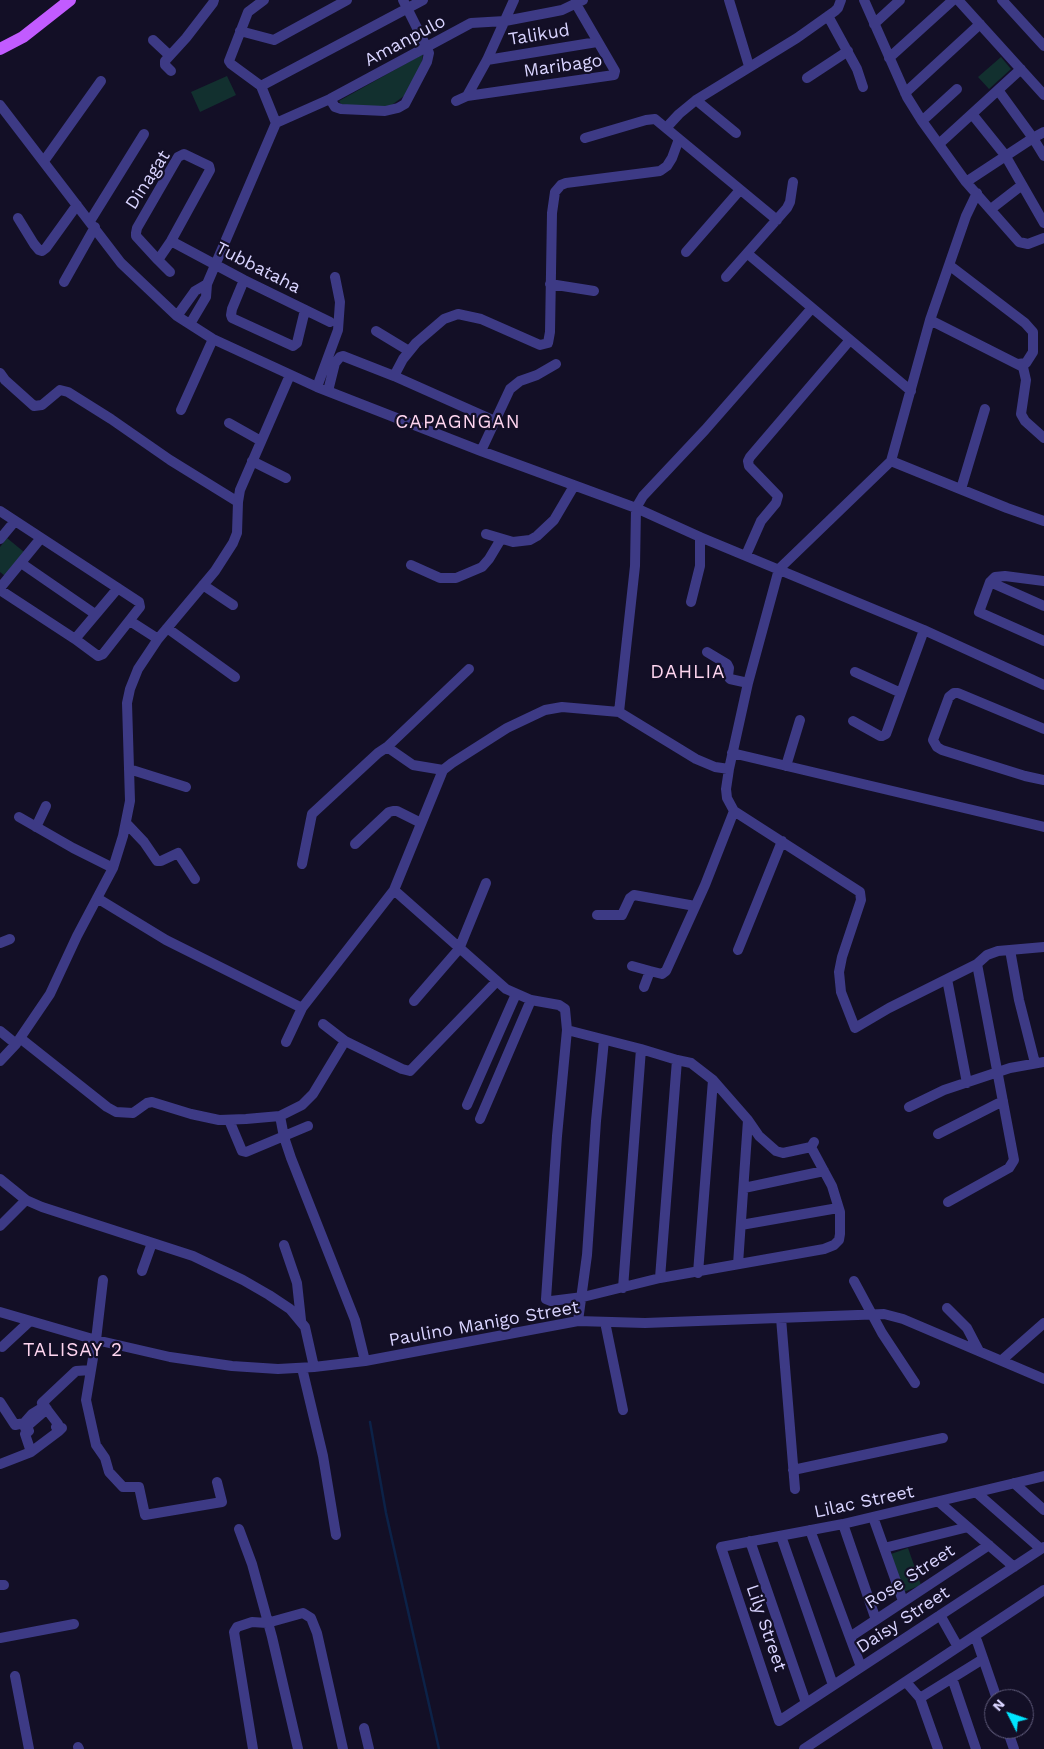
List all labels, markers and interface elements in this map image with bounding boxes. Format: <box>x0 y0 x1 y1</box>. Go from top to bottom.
street label: Amanpulo <box>361 11 449 71</box>
street label: Talikud <box>507 19 571 51</box>
street label: Maribago <box>522 50 604 82</box>
street label: Dinagat <box>121 146 175 214</box>
street label: Tubbataha <box>212 237 304 299</box>
district label: CAPAGNGAN <box>394 411 522 433</box>
district label: DAHLIA <box>650 661 726 683</box>
street label: Paulino Manigo Street <box>387 1297 581 1351</box>
district label: TALISAY 2 <box>22 1339 124 1361</box>
street label: Lilac Street <box>812 1481 916 1523</box>
street label: Rose Street <box>861 1540 959 1614</box>
street label: Lily Street <box>741 1582 791 1674</box>
street label: Daisy Street <box>852 1582 954 1658</box>
north arrow <box>984 1689 1034 1739</box>
text: N <box>989 1696 1008 1714</box>

